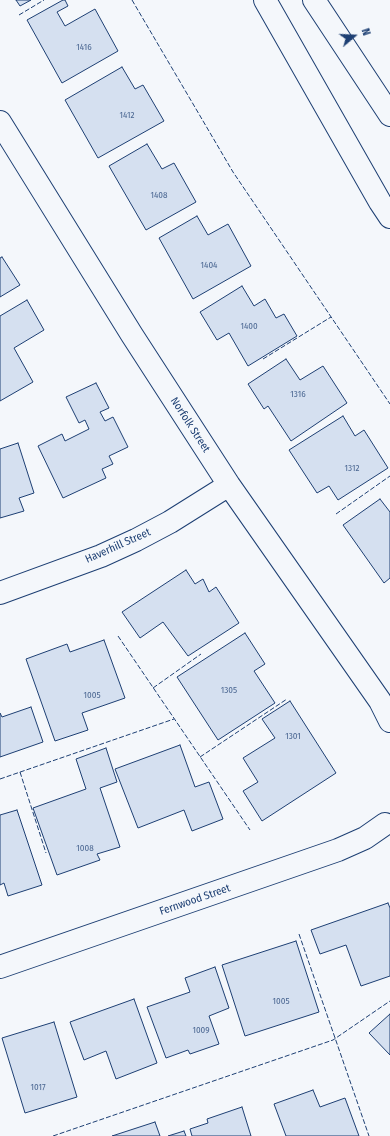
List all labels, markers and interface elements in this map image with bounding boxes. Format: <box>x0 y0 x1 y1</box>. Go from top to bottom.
north arrow <box>334 16 374 56</box>
text: N <box>359 27 373 37</box>
house number: 1416 <box>76 42 92 52</box>
house number: 1412 <box>120 110 134 120</box>
house number: 1408 <box>150 190 168 200</box>
house number: 1404 <box>201 260 217 270</box>
house number: 1400 <box>240 321 258 331</box>
house number: 1316 <box>290 389 306 399</box>
street label: Norfolk Street <box>167 395 213 455</box>
house number: 1312 <box>345 463 359 473</box>
street label: Haverhill Street <box>83 526 153 566</box>
house number: 1305 <box>221 685 237 695</box>
house number: 1005 <box>83 690 101 700</box>
house number: 1301 <box>285 731 301 741</box>
house number: 1008 <box>76 843 94 853</box>
street label: Fernwood Street <box>158 882 232 918</box>
house number: 1005 <box>272 996 290 1006</box>
house number: 1009 <box>192 1025 210 1035</box>
house number: 1017 <box>30 1082 46 1092</box>

